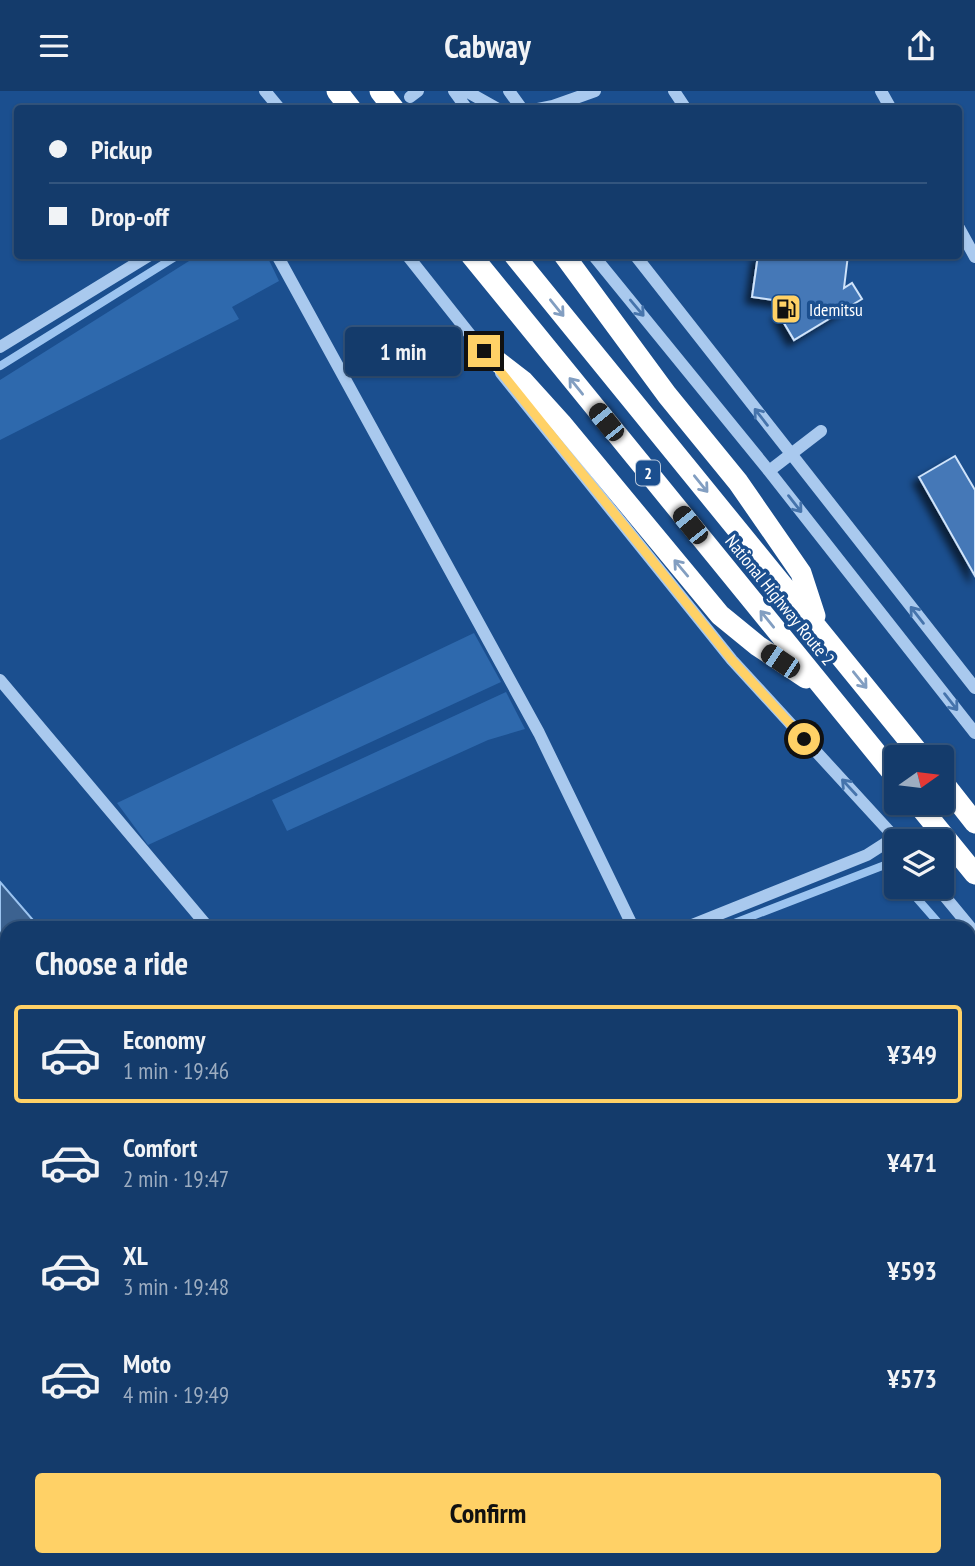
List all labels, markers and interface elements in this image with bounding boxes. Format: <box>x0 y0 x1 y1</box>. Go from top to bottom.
text: Cabway <box>444 25 531 67</box>
icon: menu <box>35 27 73 65</box>
icon: share <box>902 27 940 65</box>
text: Pickup <box>91 133 152 166</box>
text: Drop-off <box>91 200 169 233</box>
fuel station icon: Idemitsu <box>769 292 803 326</box>
place label: Idemitsu <box>809 298 863 321</box>
one-way arrow <box>550 299 565 317</box>
one-way arrow <box>629 299 644 317</box>
callout: 1 min <box>344 327 460 375</box>
route end <box>468 335 500 367</box>
text: 1 min <box>380 337 426 366</box>
one-way arrow <box>569 377 584 395</box>
car <box>585 399 628 445</box>
one-way arrow <box>753 409 768 427</box>
road number: 2 <box>636 461 660 485</box>
one-way arrow <box>694 475 709 493</box>
one-way arrow <box>788 494 803 513</box>
car <box>669 502 712 548</box>
street label: National Highway Route 2 <box>720 530 840 670</box>
one-way arrow <box>673 560 689 578</box>
one-way arrow <box>910 606 925 625</box>
one-way arrow <box>759 610 775 628</box>
car <box>757 641 804 681</box>
one-way arrow <box>853 670 868 689</box>
one-way arrow <box>943 692 958 711</box>
route start <box>788 723 820 755</box>
north arrow <box>884 745 954 815</box>
map controls <box>884 745 954 899</box>
one-way arrow <box>840 779 857 796</box>
button: layers <box>884 829 954 899</box>
text: Choose a ride <box>35 942 188 984</box>
icon: car <box>39 1023 102 1086</box>
text: Economy <box>123 1023 205 1056</box>
text: ¥349 <box>887 1038 937 1071</box>
text: 1 min · 19:46 <box>123 1056 229 1085</box>
icon: car <box>39 1131 102 1194</box>
text: Comfort <box>123 1131 197 1164</box>
text: ¥471 <box>887 1146 937 1179</box>
text: 2 min · 19:47 <box>123 1164 229 1193</box>
icon: car <box>39 1239 102 1302</box>
text: XL <box>123 1239 148 1272</box>
text: ¥593 <box>887 1254 937 1287</box>
text: 3 min · 19:48 <box>123 1272 229 1301</box>
icon: car <box>39 1347 102 1410</box>
text: Moto <box>123 1347 171 1380</box>
text: ¥573 <box>887 1362 937 1395</box>
text: 4 min · 19:49 <box>123 1380 229 1409</box>
button: Confirm <box>35 1473 941 1553</box>

